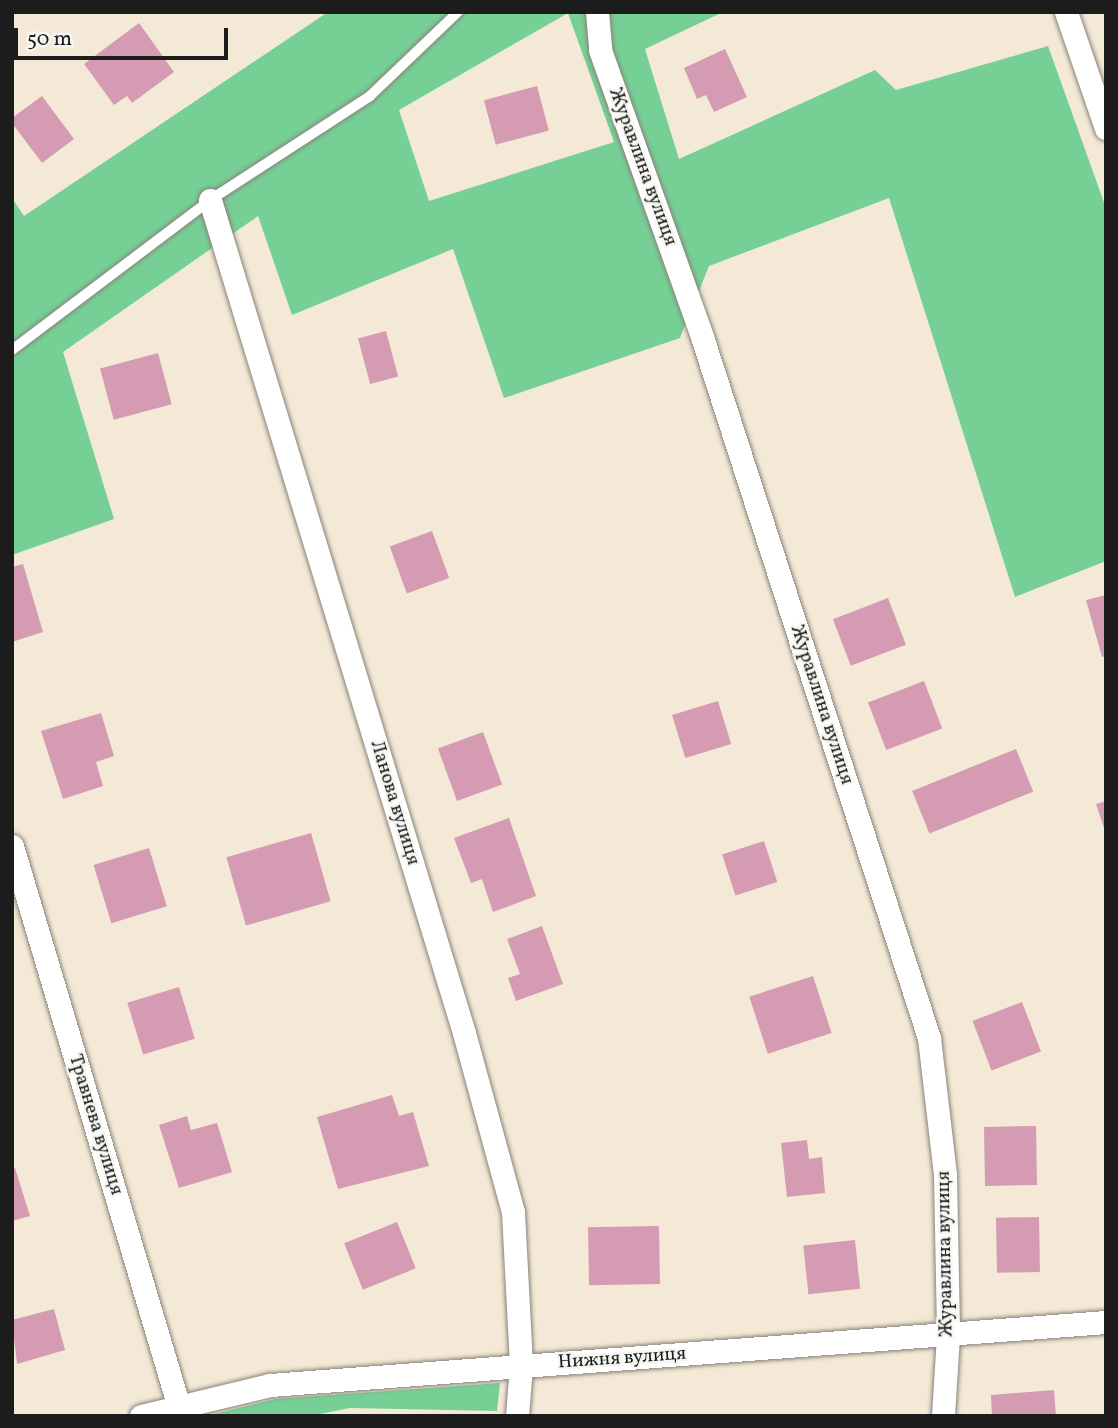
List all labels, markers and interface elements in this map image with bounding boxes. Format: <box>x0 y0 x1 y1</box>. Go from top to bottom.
scale bar <box>18 14 231 58</box>
text: 50 m <box>27 25 72 54</box>
street label: Журавлина вулиця <box>603 85 681 249</box>
street label: Журавлина вулиця <box>784 622 858 788</box>
street label: Ланова вулиця <box>364 738 424 868</box>
street label: Травнева вулиця <box>63 1052 127 1198</box>
street label: Журавлина вулиця <box>933 1171 959 1337</box>
street label: Нижня вулиця <box>557 1343 687 1375</box>

